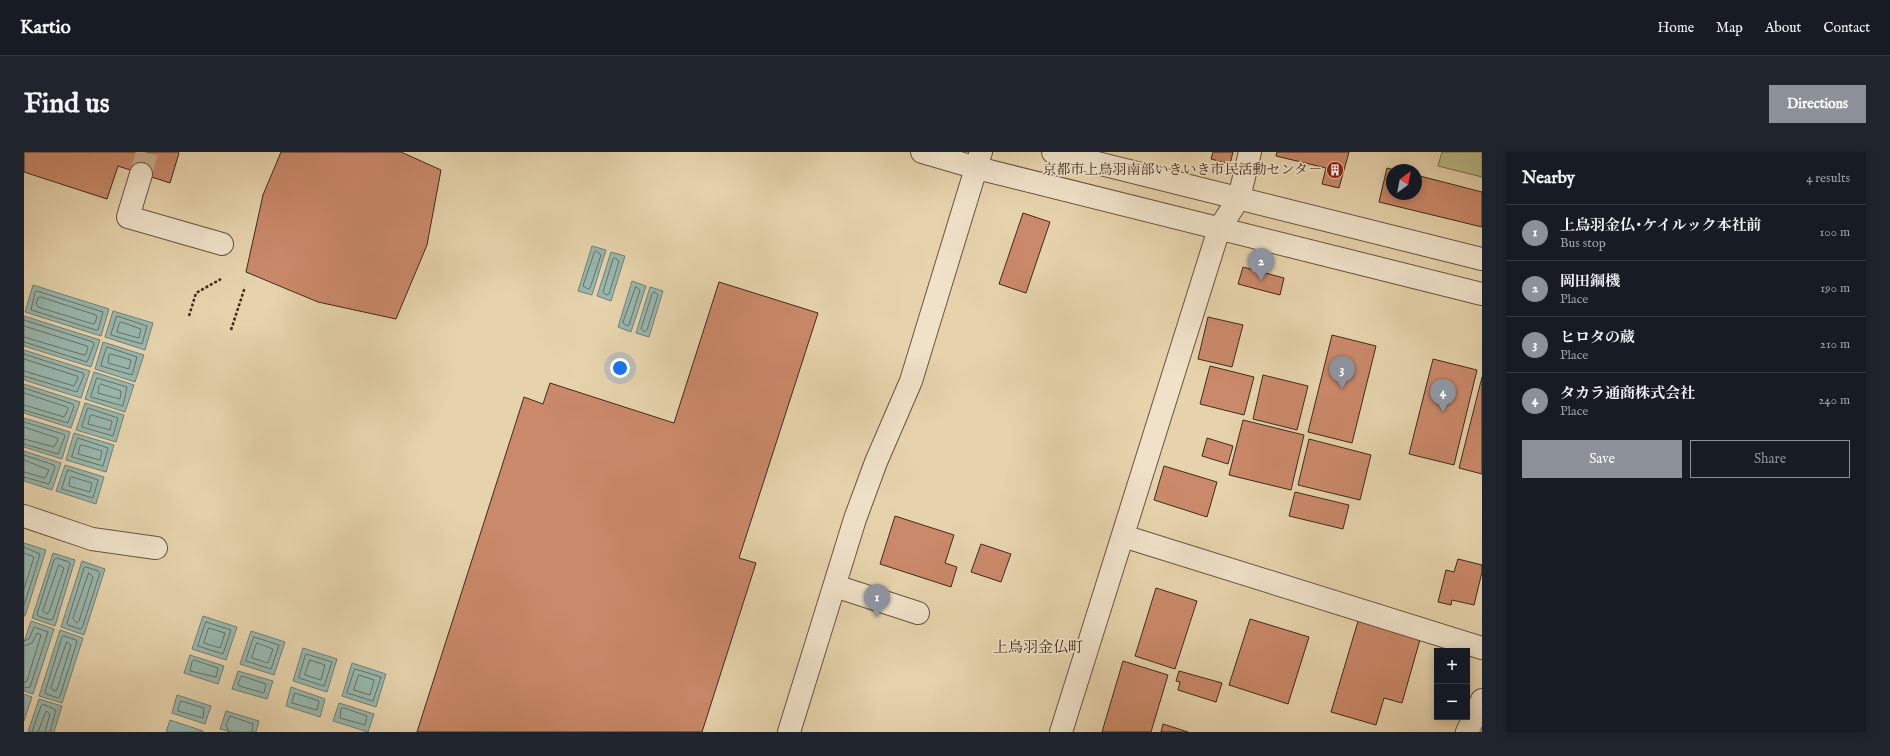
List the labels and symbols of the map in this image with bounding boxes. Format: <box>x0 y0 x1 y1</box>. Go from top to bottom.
building icon: 京都市上鳥羽南部いきいき市民活動センタ－ <box>1325 160 1345 180</box>
place label: 京都市上鳥羽南部いきいき市民活動センタ－ <box>1043 161 1322 179</box>
north arrow <box>1386 164 1422 200</box>
pin: 2 <box>1248 248 1274 281</box>
pin: 3 <box>1329 356 1355 389</box>
your location <box>610 358 630 378</box>
pin: 4 <box>1430 379 1456 412</box>
pin: 1 <box>864 584 890 617</box>
district label: 上鳥羽金仏町 <box>993 638 1083 657</box>

